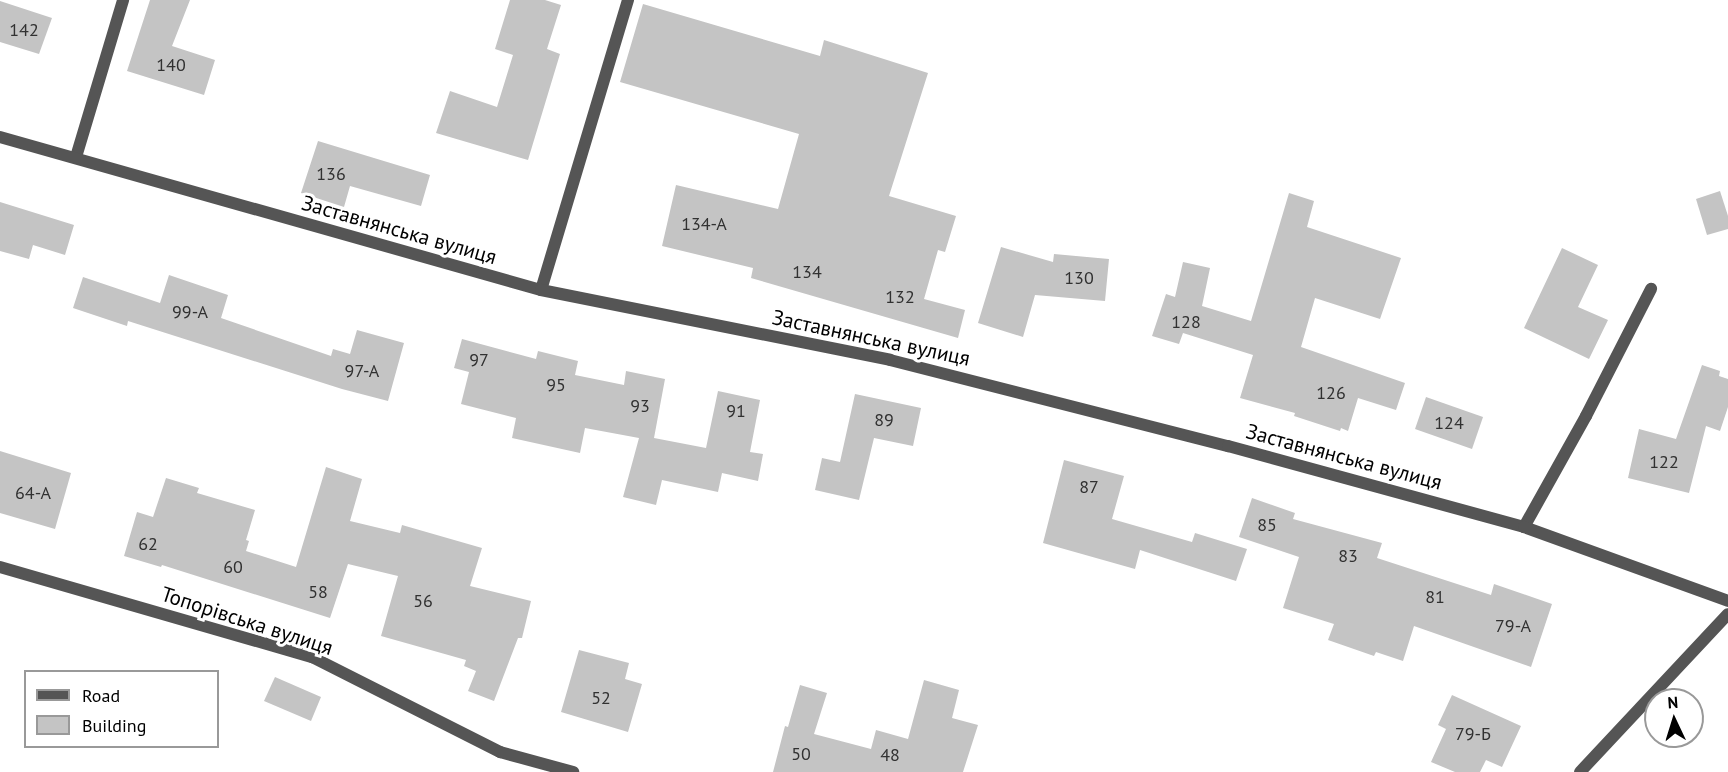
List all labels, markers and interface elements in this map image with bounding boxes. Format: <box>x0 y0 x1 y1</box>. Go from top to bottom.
house number: 142 <box>9 19 39 41</box>
house number: 140 <box>156 54 186 76</box>
house number: 136 <box>316 163 346 185</box>
street label: Заставнянська вулиця <box>299 190 499 270</box>
house number: 134-А <box>681 213 727 235</box>
house number: 134 <box>792 261 822 283</box>
house number: 130 <box>1064 267 1094 289</box>
house number: 132 <box>885 286 915 308</box>
house number: 99-А <box>172 301 208 323</box>
street label: Заставнянська вулиця <box>770 305 972 371</box>
house number: 128 <box>1171 311 1201 333</box>
house number: 97 <box>469 349 489 371</box>
house number: 97-А <box>345 360 379 382</box>
house number: 95 <box>546 374 566 396</box>
house number: 126 <box>1316 382 1346 404</box>
house number: 93 <box>630 395 650 417</box>
house number: 91 <box>726 400 746 422</box>
house number: 89 <box>874 409 894 431</box>
house number: 124 <box>1434 412 1464 434</box>
street label: Заставнянська вулиця <box>1243 419 1445 495</box>
house number: 122 <box>1649 451 1679 473</box>
house number: 87 <box>1079 476 1099 498</box>
house number: 64-А <box>15 482 51 504</box>
house number: 85 <box>1257 514 1277 536</box>
house number: 62 <box>138 533 158 555</box>
house number: 83 <box>1338 545 1358 567</box>
house number: 60 <box>223 556 243 578</box>
street label: Топорівська вулиця <box>158 581 336 661</box>
house number: 58 <box>308 581 328 603</box>
house number: 81 <box>1425 586 1445 608</box>
house number: 56 <box>413 590 433 612</box>
house number: 79-А <box>1495 615 1531 637</box>
legend <box>24 670 219 748</box>
text: Road <box>82 684 120 707</box>
house number: 52 <box>591 687 611 709</box>
north arrow <box>1644 688 1704 748</box>
text: N <box>1667 692 1679 712</box>
text: Building <box>82 714 146 737</box>
house number: 79-Б <box>1455 723 1491 745</box>
house number: 50 <box>791 743 811 765</box>
house number: 48 <box>880 744 900 766</box>

